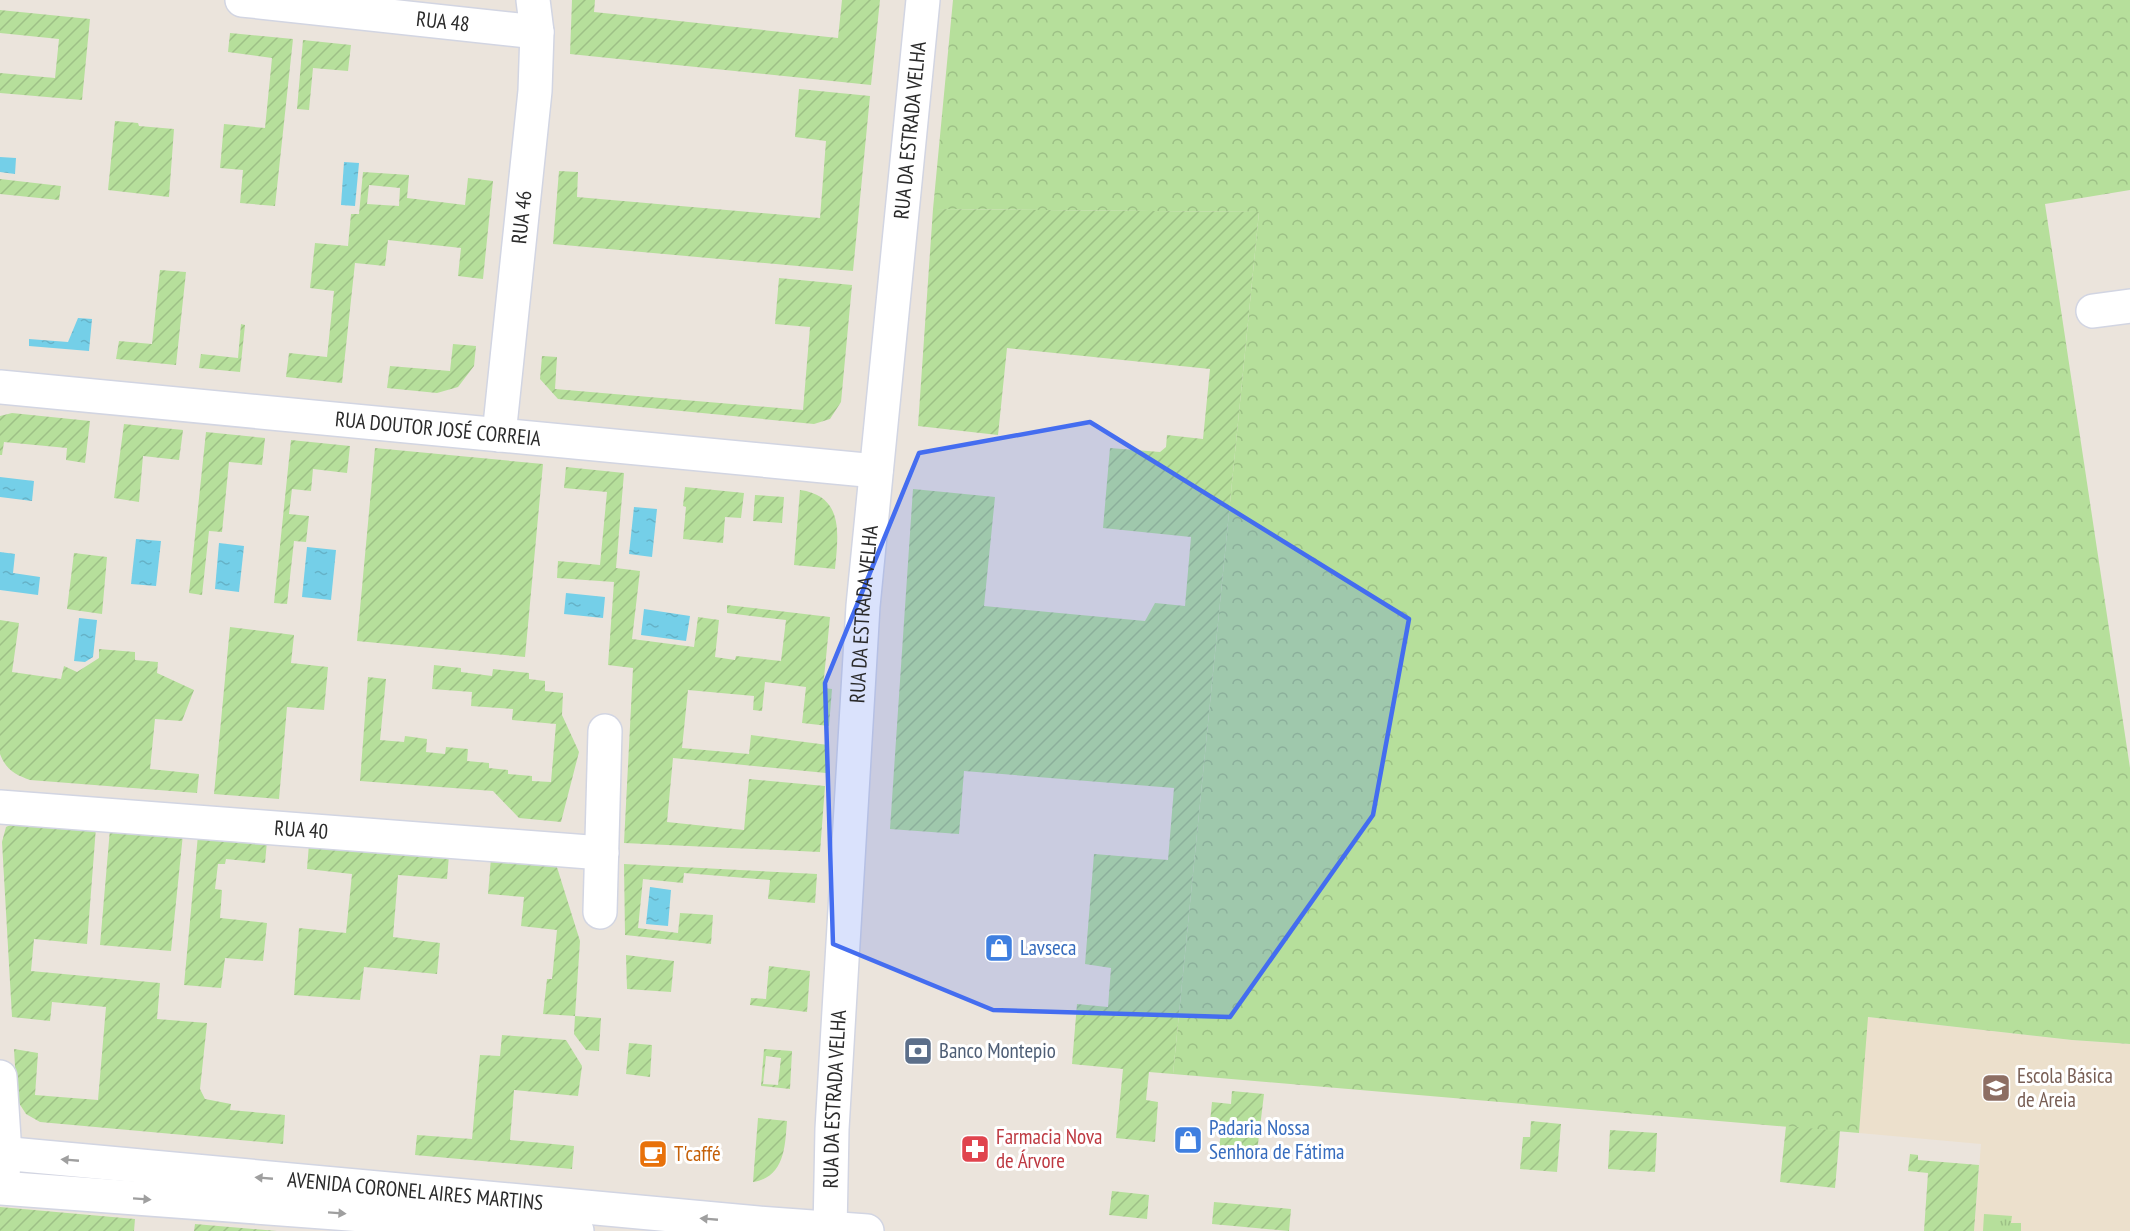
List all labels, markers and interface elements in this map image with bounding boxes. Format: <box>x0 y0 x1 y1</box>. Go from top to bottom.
street label: RUA 48 <box>415 5 471 38</box>
street label: RUA DA ESTRADA VELHA <box>887 40 932 220</box>
street label: RUA 46 <box>505 189 538 245</box>
street label: RUA DOUTOR JOSÉ CORREIA <box>334 405 542 452</box>
street label: RUA DA ESTRADA VELHA <box>843 524 884 704</box>
street label: RUA 40 <box>273 814 329 845</box>
shop icon: Lavseca <box>983 932 1015 964</box>
place label: Lavseca <box>1020 934 1076 961</box>
street label: RUA DA ESTRADA VELHA <box>817 1009 852 1188</box>
bank icon: Banco Montepio <box>902 1035 934 1067</box>
place label: Banco Montepio <box>939 1037 1056 1064</box>
place label: Escola Básica de Areia <box>2017 1062 2113 1113</box>
school or university icon: Escola Básica de Areia <box>1980 1072 2012 1104</box>
place label: Padaria Nossa Senhora de Fátima <box>1209 1114 1345 1165</box>
place label: Farmacia Nova de Árvore <box>996 1123 1103 1174</box>
shop icon: Padaria Nossa Senhora de Fátima <box>1172 1124 1204 1156</box>
pharmacy icon: Farmacia Nova de Árvore <box>959 1133 991 1165</box>
cafe icon: T'caffé <box>637 1138 669 1170</box>
place label: T'caffé <box>674 1140 721 1167</box>
one-way arrow <box>60 1155 79 1165</box>
street label: AVENIDA CORONEL AIRES MARTINS <box>286 1166 544 1216</box>
one-way arrow <box>254 1173 273 1183</box>
one-way arrow <box>133 1194 152 1204</box>
one-way arrow <box>327 1208 346 1218</box>
one-way arrow <box>699 1214 718 1224</box>

